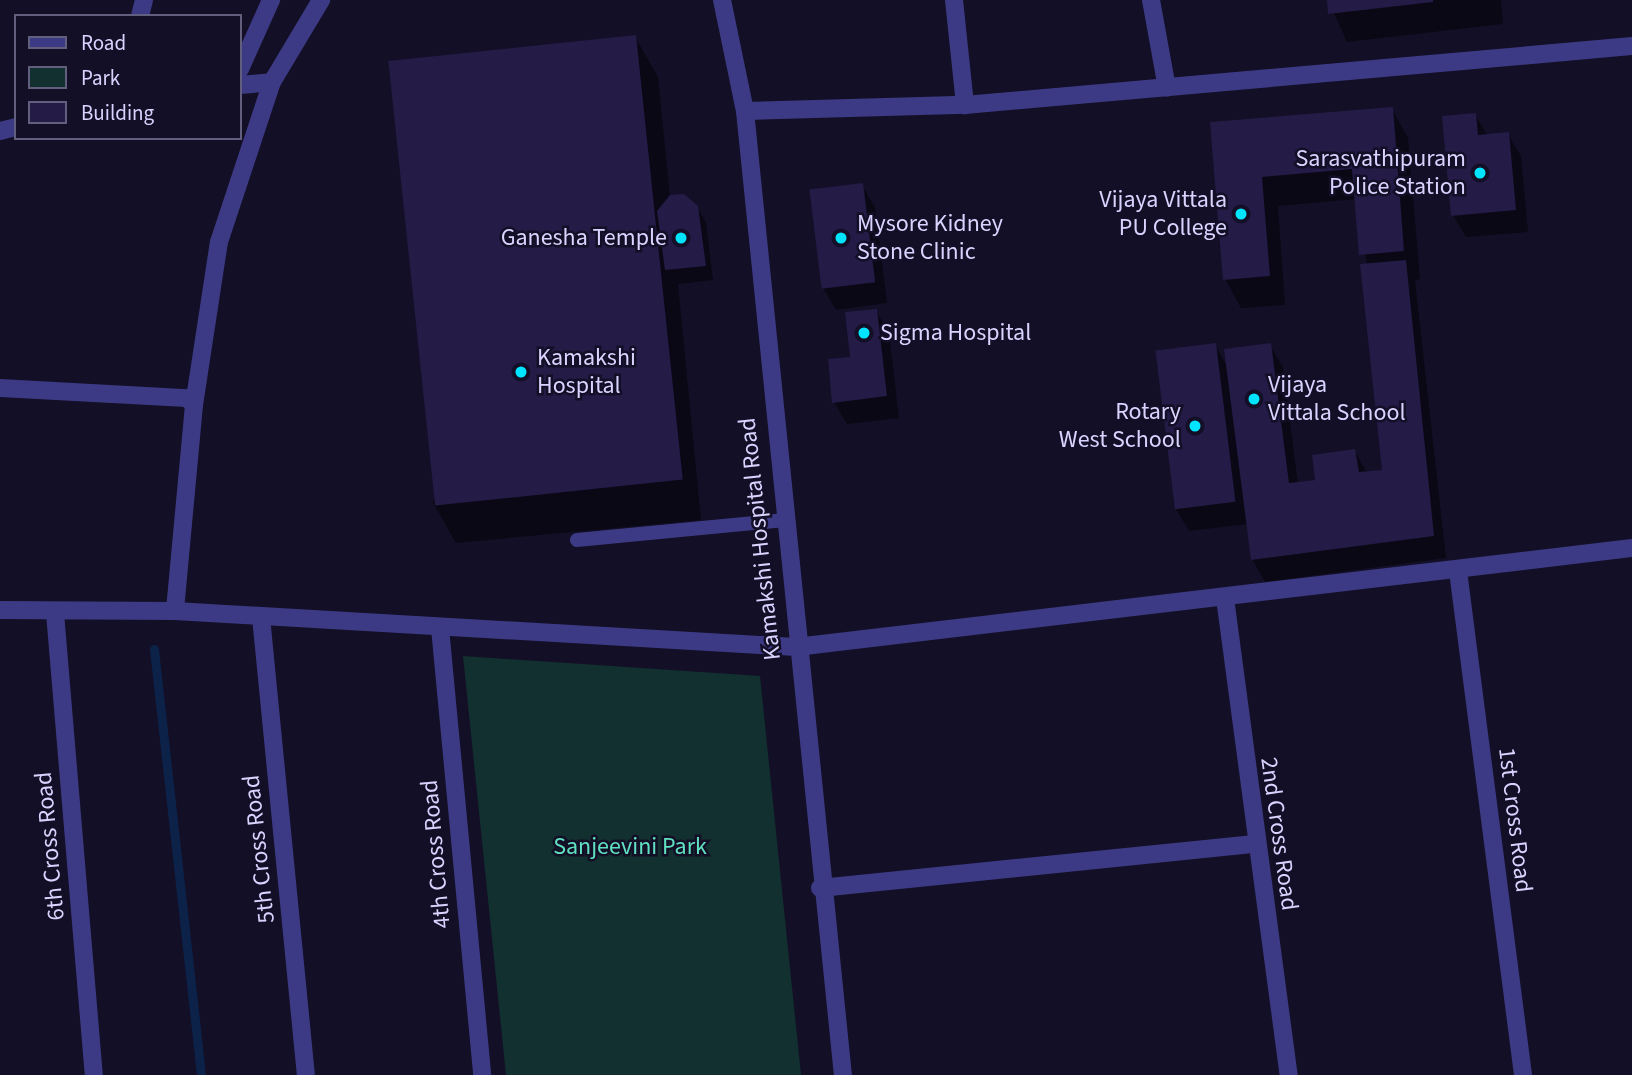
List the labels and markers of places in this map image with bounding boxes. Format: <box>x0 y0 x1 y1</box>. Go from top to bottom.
place label: Sarasvathipuram Police Station <box>1295 145 1466 201</box>
marker: Sarasvathipuram Police Station <box>1472 165 1488 181</box>
place label: Vijaya Vittala PU College <box>1099 186 1227 242</box>
marker: Vijaya Vittala PU College <box>1233 206 1249 222</box>
place label: Mysore Kidney Stone Clinic <box>857 210 1003 266</box>
place label: Ganesha Temple <box>501 224 667 252</box>
marker: Mysore Kidney Stone Clinic <box>831 228 851 248</box>
marker: Ganesha Temple <box>673 230 689 246</box>
place label: Sigma Hospital <box>880 319 1031 347</box>
marker: Sigma Hospital <box>854 323 874 343</box>
place label: Kamakshi Hospital <box>537 344 636 400</box>
marker: Kamakshi Hospital <box>511 362 531 382</box>
place label: Vijaya Vittala School <box>1268 371 1406 427</box>
marker: Vijaya Vittala School <box>1246 391 1262 407</box>
place label: Rotary West School <box>1059 398 1181 454</box>
marker: Rotary West School <box>1187 418 1203 434</box>

